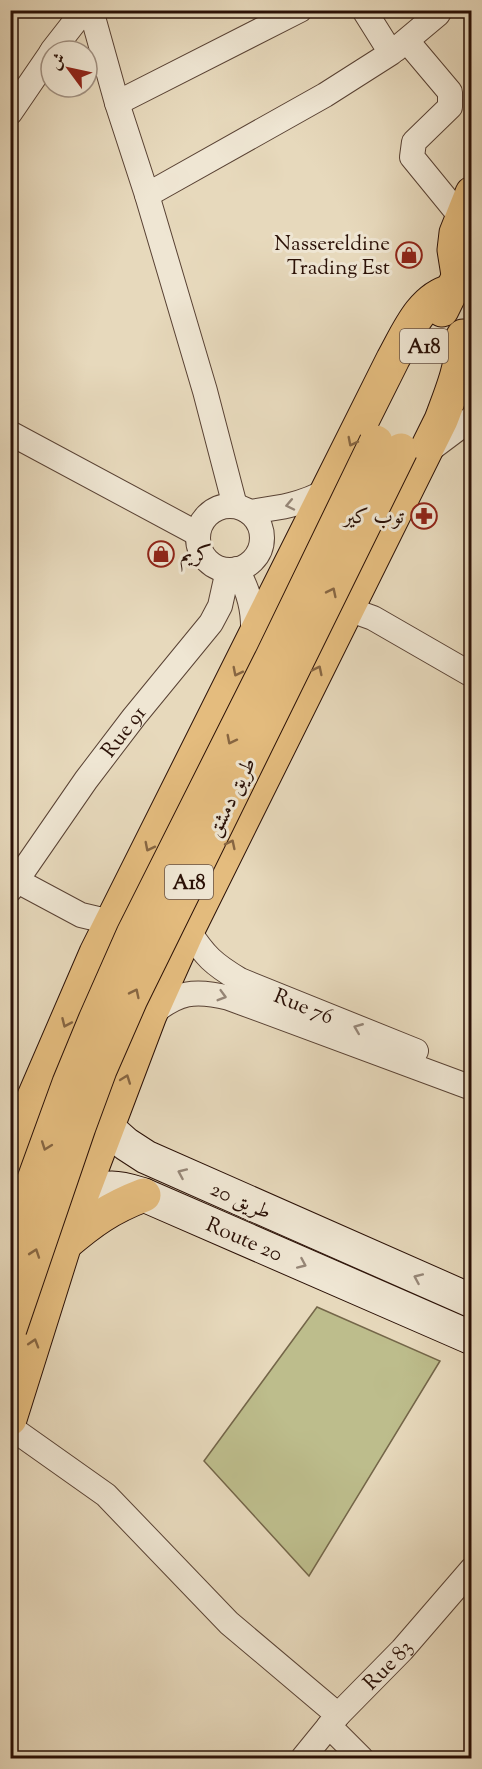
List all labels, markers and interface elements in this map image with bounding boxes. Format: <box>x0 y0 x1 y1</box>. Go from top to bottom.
north arrow <box>39 39 99 99</box>
text: ش <box>45 49 72 75</box>
place label: Nassereldine Trading Est <box>274 230 390 284</box>
shop icon: Nassereldine Trading Est <box>394 240 424 270</box>
road number: A18 <box>400 329 448 363</box>
one-way arrow <box>348 435 360 446</box>
one-way arrow <box>285 498 295 511</box>
pharmacy icon: توب كير <box>409 501 439 531</box>
place label: توب كير <box>341 503 405 533</box>
shop icon: كريم <box>146 539 176 569</box>
place label: كريم <box>180 541 212 572</box>
one-way arrow <box>325 587 336 598</box>
one-way arrow <box>311 665 322 676</box>
one-way arrow <box>232 666 244 677</box>
street label: Rue 91 <box>95 700 154 765</box>
one-way arrow <box>227 733 238 744</box>
street label: طريق دمشق <box>201 753 265 843</box>
one-way arrow <box>145 840 157 851</box>
one-way arrow <box>224 840 236 851</box>
road number: A18 <box>165 865 213 899</box>
street label: Rue 76 <box>269 982 337 1033</box>
one-way arrow <box>127 988 139 999</box>
one-way arrow <box>217 989 227 1002</box>
one-way arrow <box>61 1016 73 1027</box>
one-way arrow <box>353 1022 364 1035</box>
one-way arrow <box>118 1075 131 1085</box>
one-way arrow <box>41 1140 53 1151</box>
one-way arrow <box>178 1168 189 1180</box>
street label: طريق 20 <box>205 1175 275 1229</box>
street label: Route 20 <box>201 1211 287 1270</box>
one-way arrow <box>28 1248 40 1259</box>
one-way arrow <box>295 1257 306 1269</box>
one-way arrow <box>413 1273 424 1285</box>
one-way arrow <box>27 1338 39 1349</box>
street label: Rue 83 <box>357 1634 421 1698</box>

